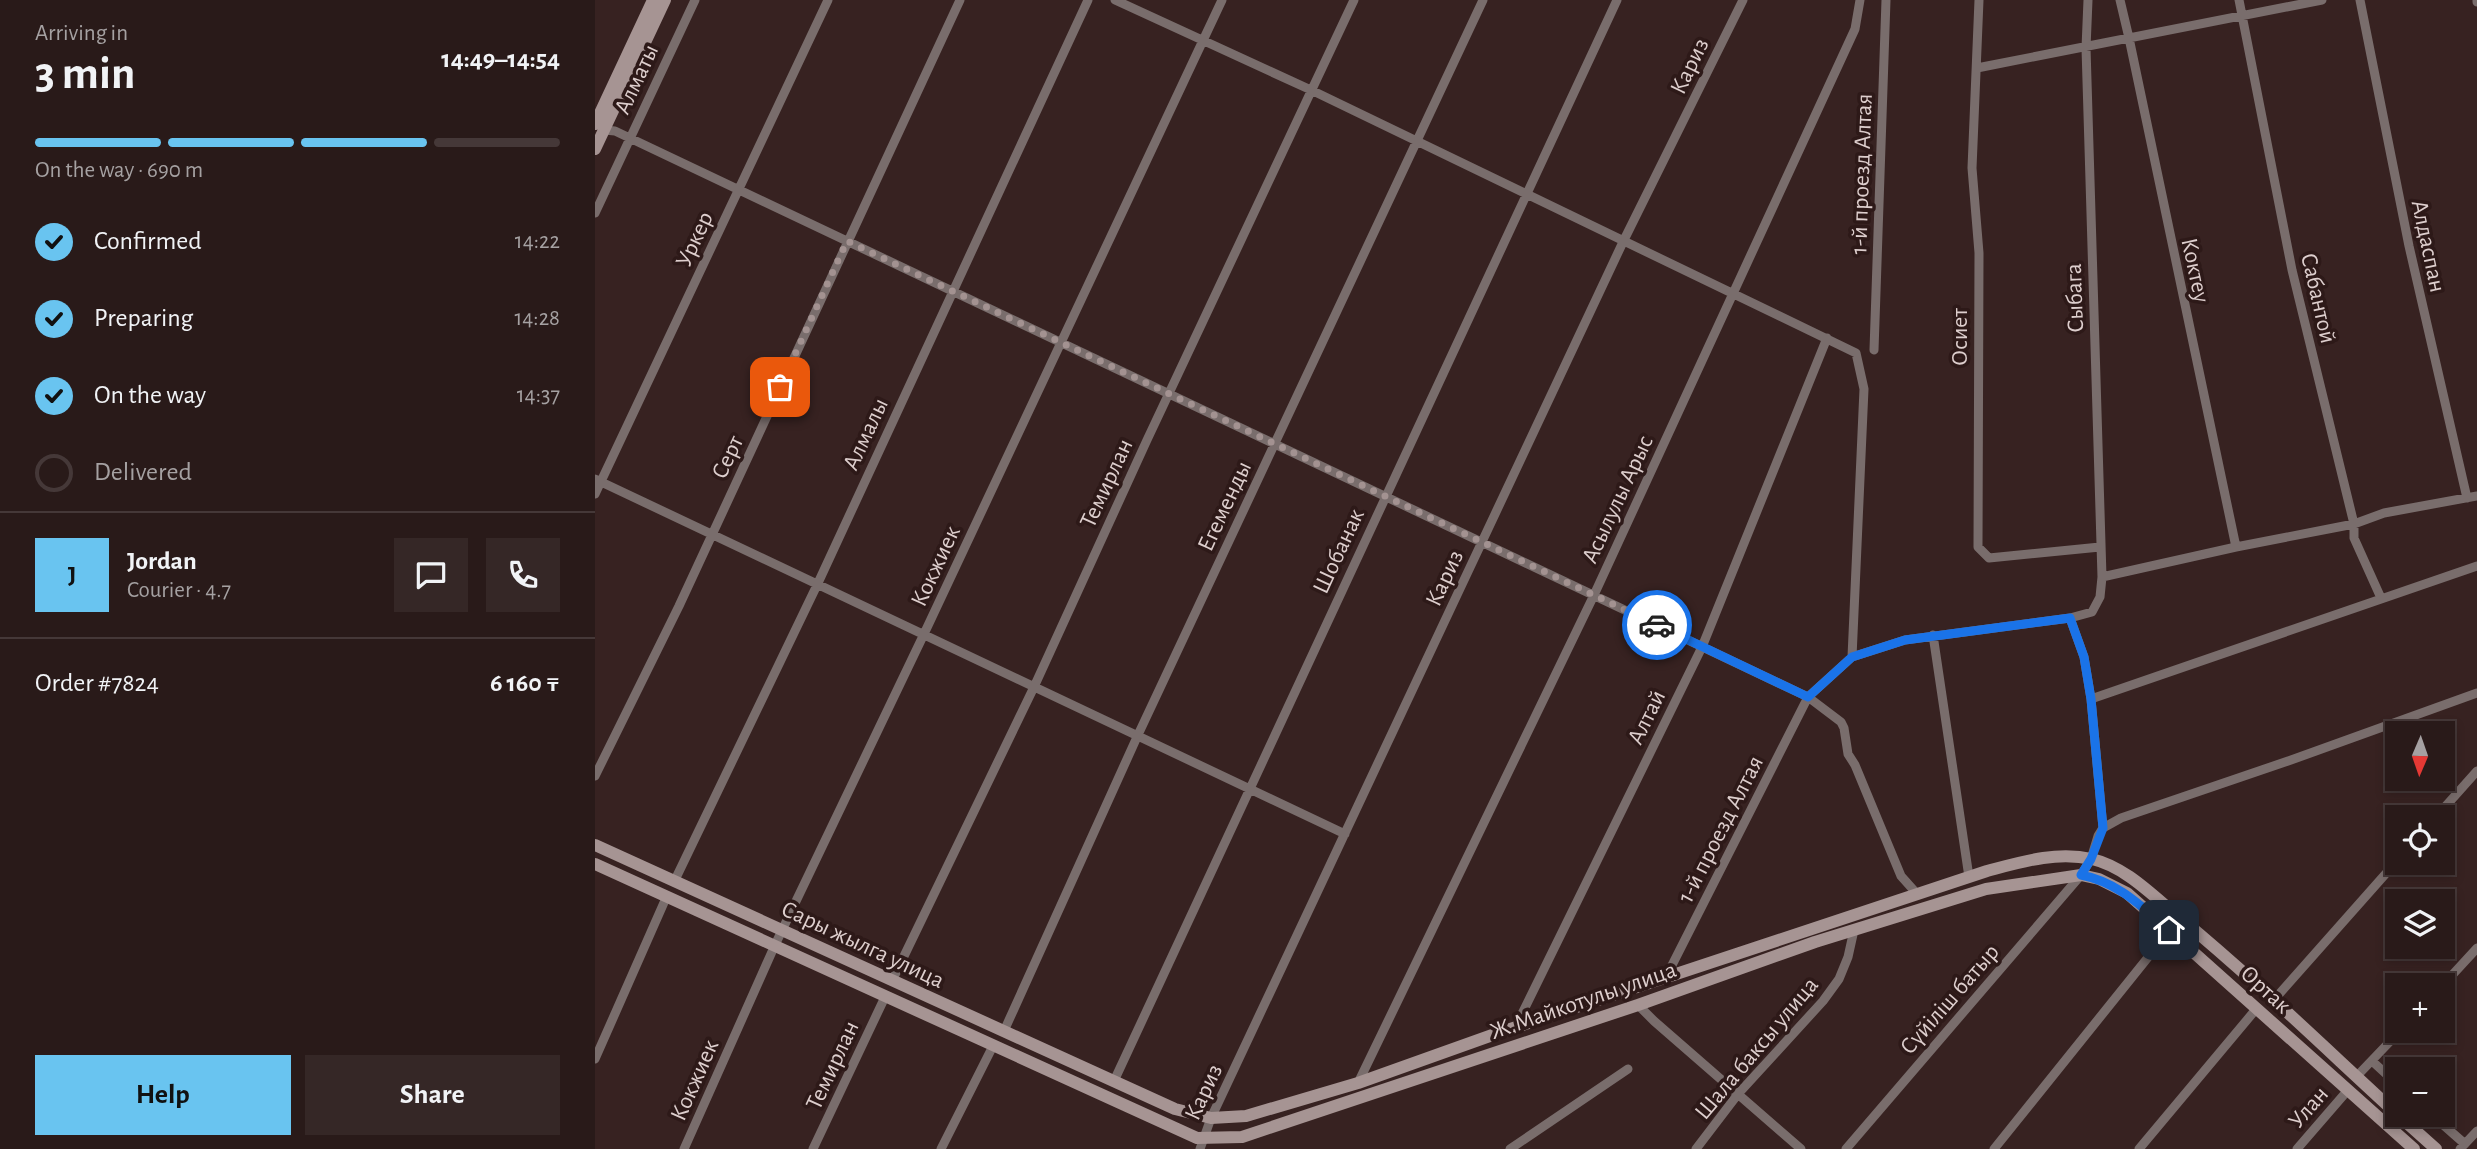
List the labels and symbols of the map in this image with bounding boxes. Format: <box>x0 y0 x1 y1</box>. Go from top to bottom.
street label: Кариз <box>1666 35 1714 98</box>
street label: Алматы <box>610 41 663 118</box>
street label: 1-й проезд Алтая <box>1847 93 1877 255</box>
street label: Алдаспан <box>2407 198 2450 295</box>
street label: Уркер <box>672 208 718 271</box>
street label: Коктеу <box>2176 236 2214 305</box>
street label: Сабантой <box>2296 251 2340 346</box>
street label: Сыбага <box>2062 263 2088 333</box>
street label: Осиет <box>1948 308 1972 366</box>
pin <box>750 357 810 417</box>
street label: Алмалы <box>839 395 893 474</box>
street label: Серт <box>708 432 748 483</box>
street label: Асылулы Арыс <box>1578 432 1658 567</box>
street label: Темирлан <box>1076 435 1138 531</box>
street label: Егеменды <box>1194 458 1256 555</box>
street label: Шобанак <box>1309 505 1369 598</box>
street label: Кокжиек <box>907 522 965 610</box>
street label: Кариз <box>1422 547 1468 610</box>
courier <box>1622 590 1692 660</box>
street label: Алтай <box>1624 686 1670 749</box>
north arrow <box>2385 721 2455 791</box>
street label: 1-й проезд Алтая <box>1674 752 1768 907</box>
street label: Сары жылга улица <box>777 897 948 993</box>
pin <box>2139 900 2199 960</box>
street label: Сүйіліш батыр <box>1896 940 2004 1059</box>
street label: Ж.Майкотулы улица <box>1487 958 1680 1044</box>
street label: Ортак <box>2236 961 2295 1018</box>
street label: Шала баксы улица <box>1690 973 1823 1124</box>
street label: Темирлан <box>802 1017 864 1113</box>
street label: Кокжиек <box>666 1036 723 1125</box>
street label: Кариз <box>1181 1061 1227 1124</box>
street label: Улан <box>2284 1082 2333 1133</box>

